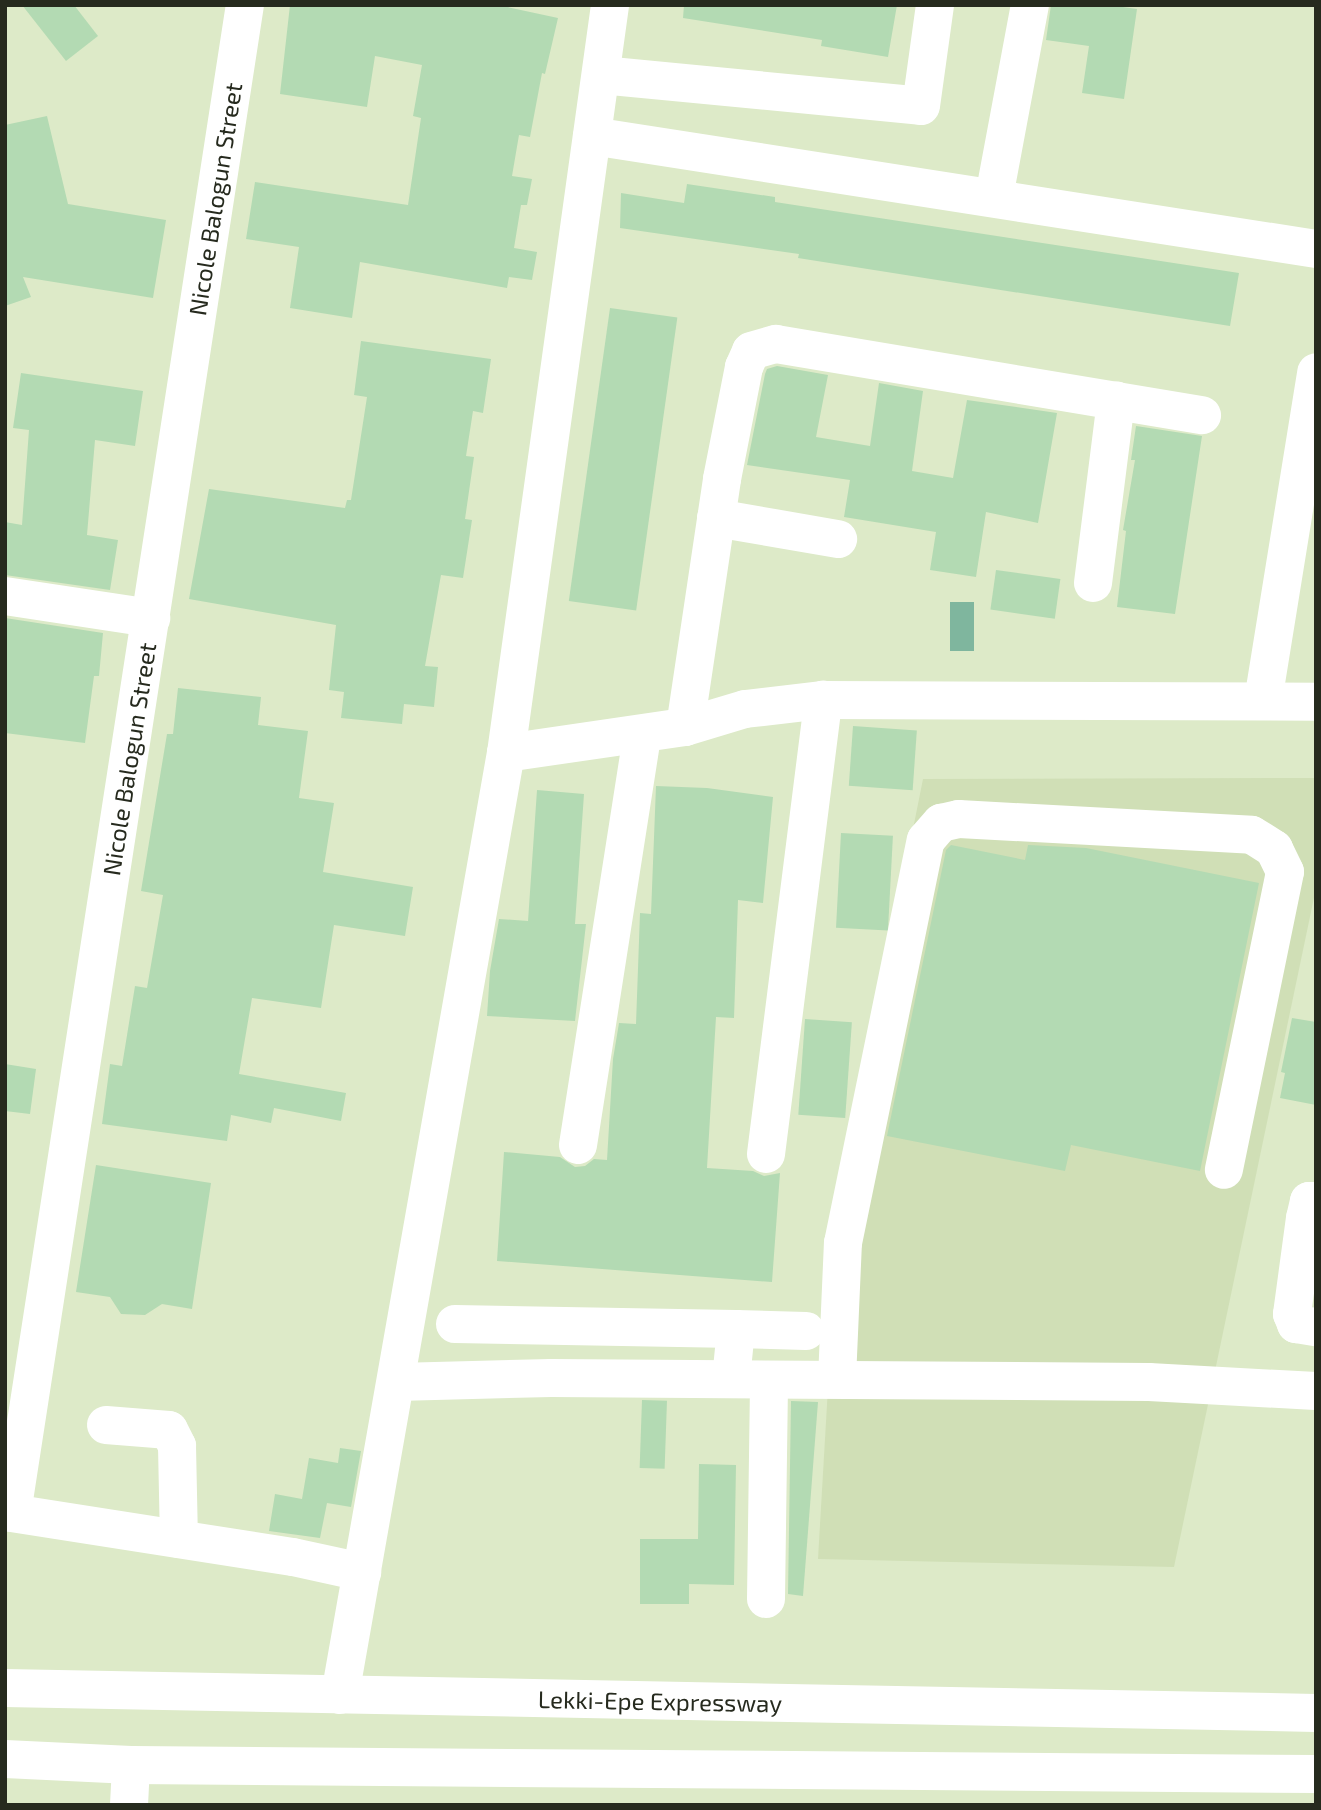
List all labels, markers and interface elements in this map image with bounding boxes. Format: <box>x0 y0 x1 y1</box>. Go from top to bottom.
street label: Nicole Balogun Street <box>182 81 248 317</box>
street label: Nicole Balogun Street <box>96 641 162 877</box>
street label: Lekki-Epe Expressway <box>538 1684 782 1718</box>

